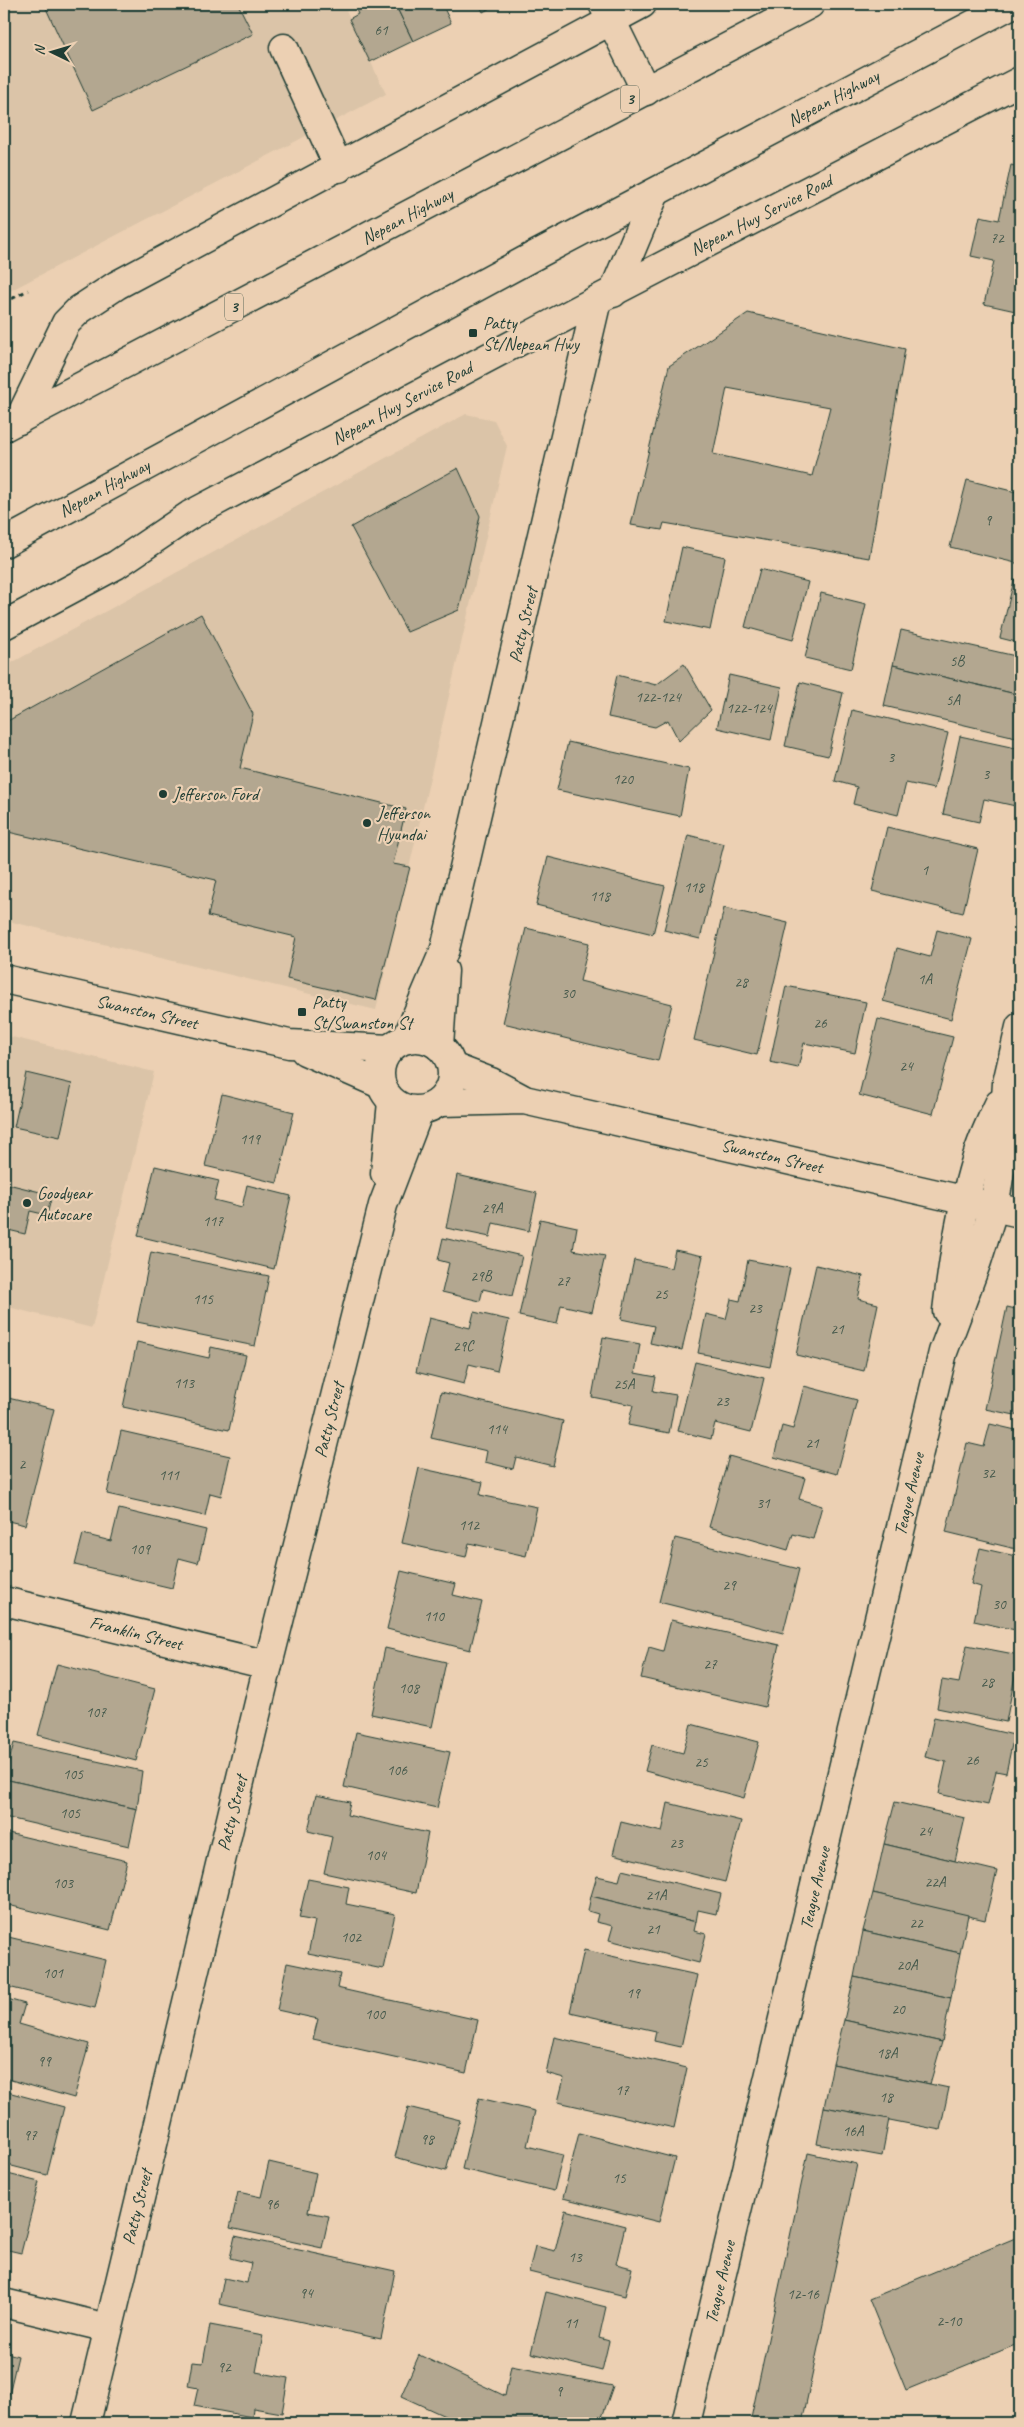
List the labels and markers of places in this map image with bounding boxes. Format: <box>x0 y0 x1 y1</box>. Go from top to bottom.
place label: Patty St/Nepean Hwy <box>483 312 581 355</box>
marker: Patty St/Nepean Hwy <box>467 327 479 339</box>
place label: Jefferson Ford <box>172 783 261 805</box>
marker: Jefferson Ford <box>157 788 169 800</box>
place label: Jefferson Hyundai <box>376 802 431 845</box>
marker: Jefferson Hyundai <box>361 817 373 829</box>
place label: Patty St/Swanston St <box>312 991 415 1034</box>
marker: Patty St/Swanston St <box>296 1006 308 1018</box>
place label: Goodyear Autocare <box>37 1182 93 1225</box>
marker: Goodyear Autocare <box>21 1197 33 1209</box>

